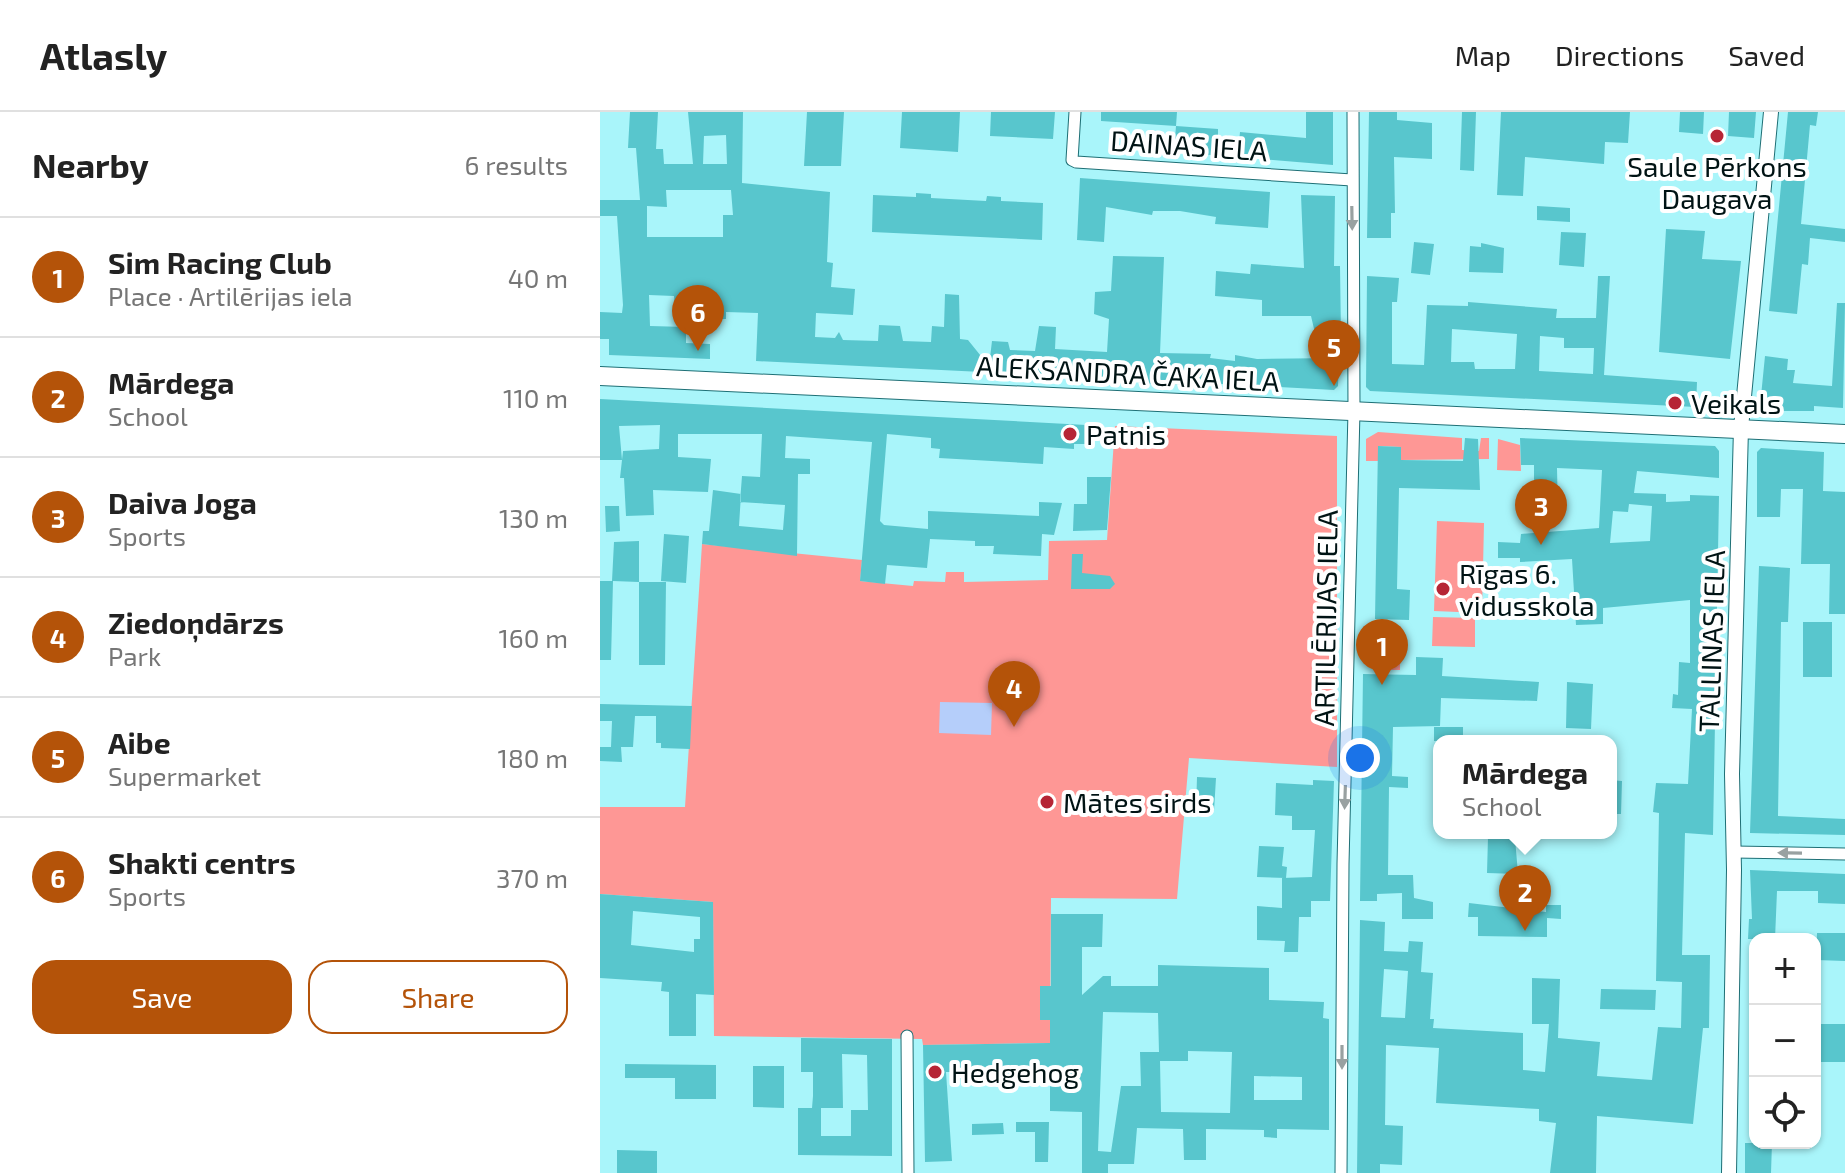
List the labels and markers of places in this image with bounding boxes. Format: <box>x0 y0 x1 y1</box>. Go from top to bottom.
marker: Saule Pērkons Daugava <box>1708 127 1726 145</box>
place label: Saule Pērkons Daugava <box>1627 149 1807 215</box>
pin: 6 <box>672 285 724 351</box>
pin: 5 <box>1308 320 1360 386</box>
place label: Veikals <box>1691 386 1781 420</box>
marker: Veikals <box>1666 394 1684 412</box>
place label: Patnis <box>1086 417 1166 451</box>
marker: Patnis <box>1061 425 1079 443</box>
pin: 3 <box>1515 479 1567 545</box>
place label: Rīgas 6. vidusskola <box>1459 556 1595 622</box>
marker: Rīgas 6. vidusskola <box>1434 580 1452 598</box>
pin: 1 <box>1356 619 1408 685</box>
pin: 4 <box>988 661 1040 727</box>
place label: Mātes sirds <box>1063 785 1212 819</box>
marker: Mātes sirds <box>1038 793 1056 811</box>
pin: 2 <box>1499 865 1551 931</box>
place label: Hedgehog <box>951 1055 1080 1089</box>
marker: Hedgehog <box>926 1063 944 1081</box>

